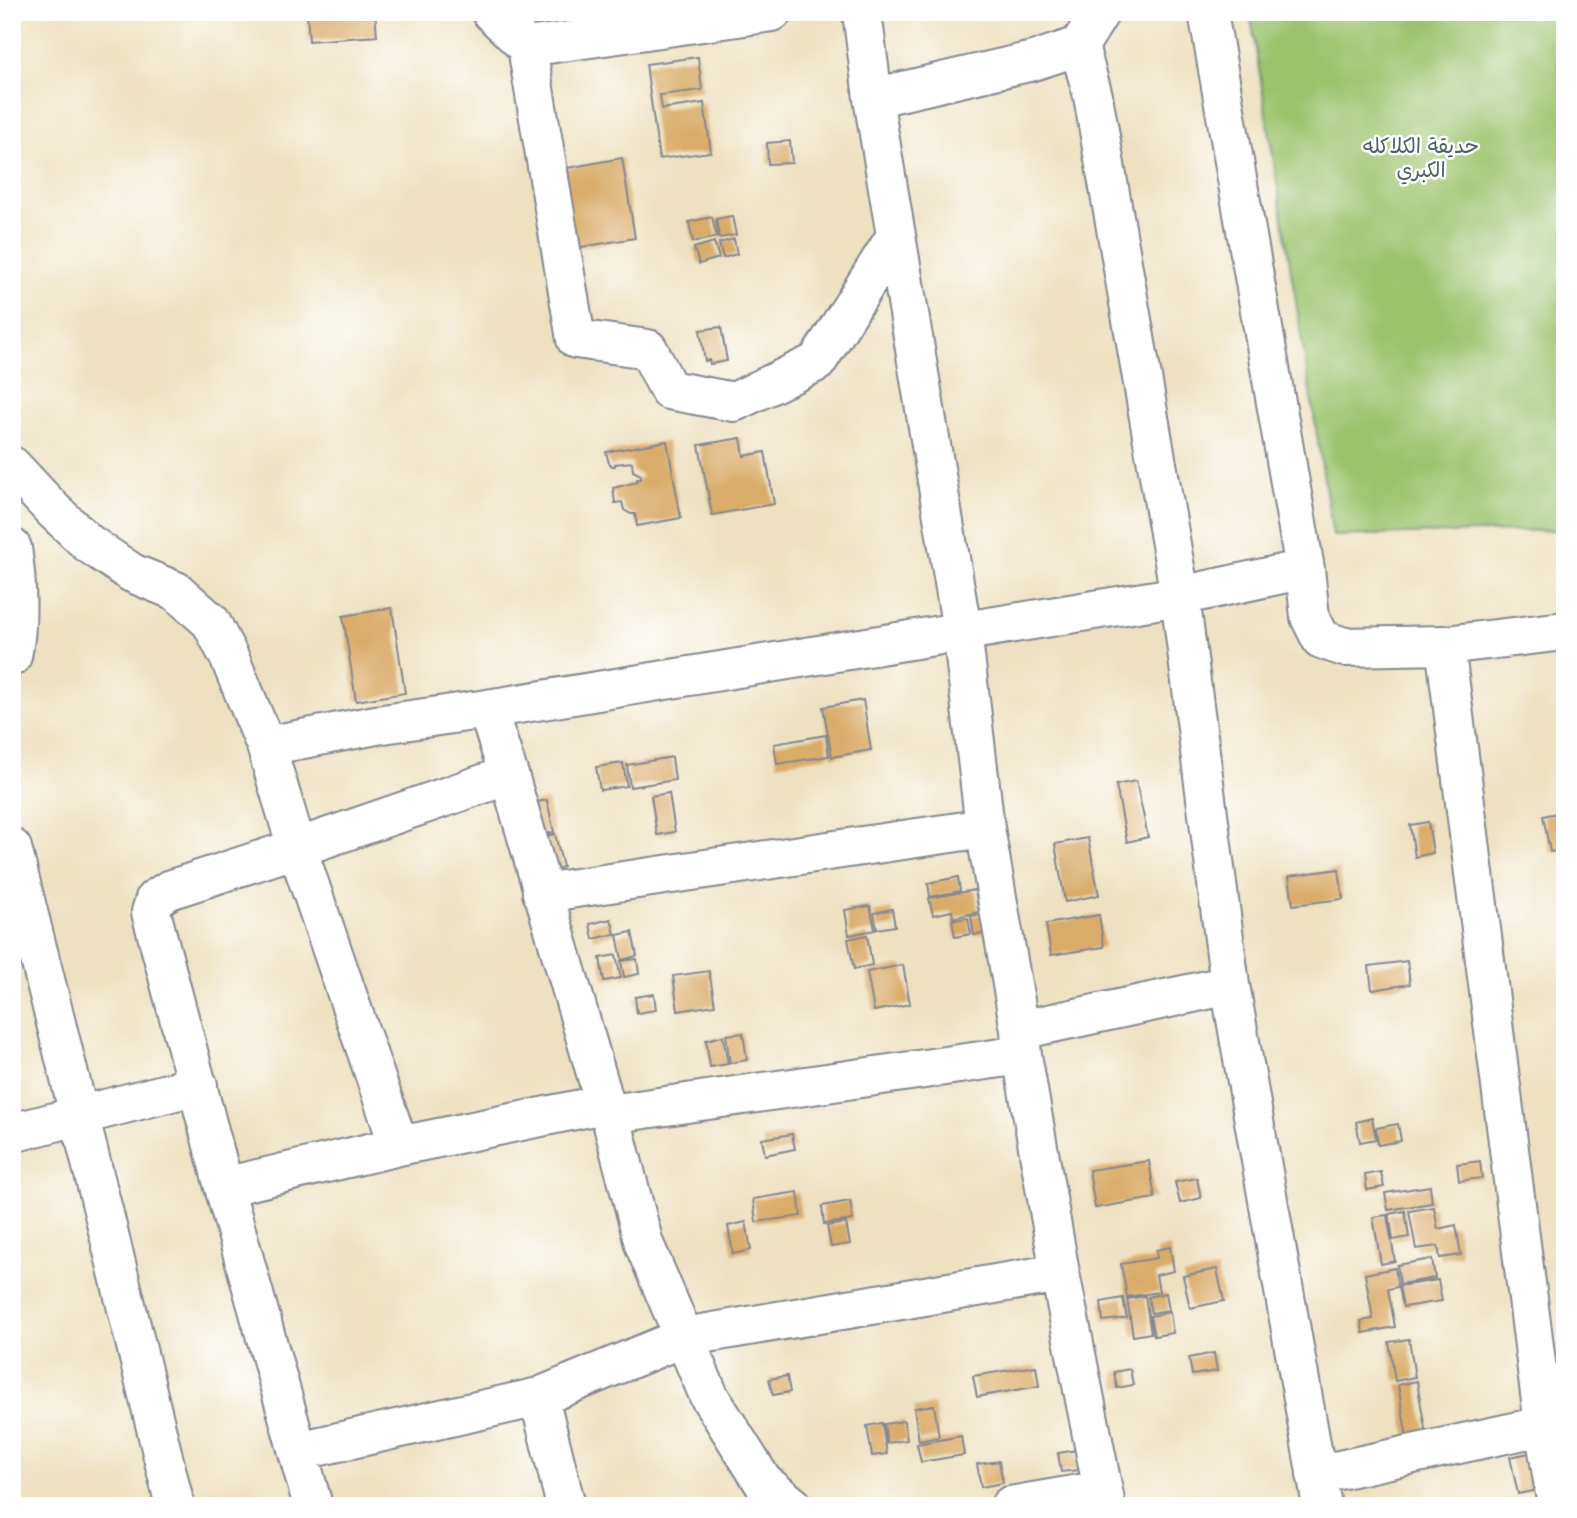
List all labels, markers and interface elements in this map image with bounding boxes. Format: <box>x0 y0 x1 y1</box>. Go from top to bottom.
park label: حديقة الكلاكله الكبري <box>1363 131 1479 185</box>

